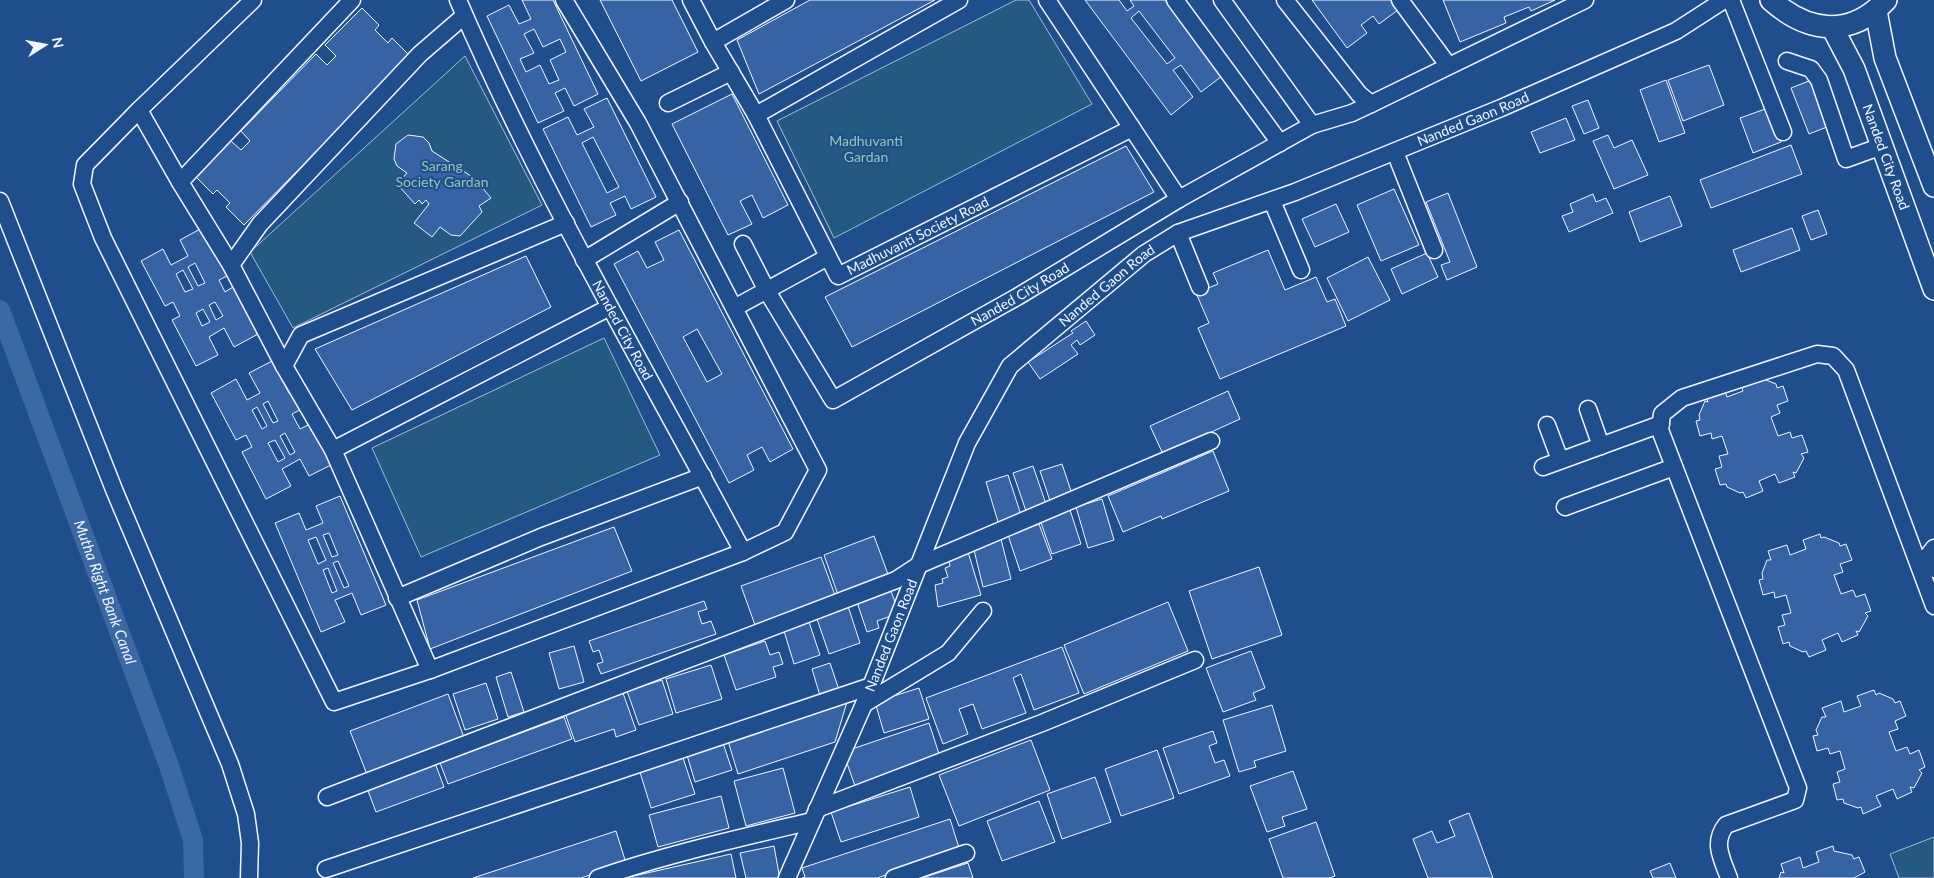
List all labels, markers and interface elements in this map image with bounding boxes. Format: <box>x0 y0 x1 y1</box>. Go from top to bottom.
north arrow <box>20 20 70 70</box>
text: N <box>49 36 68 49</box>
street label: Nanded Gaon Road <box>1414 88 1531 149</box>
street label: Nanded City Road <box>1859 102 1913 212</box>
park label: Madhuvanti Gardan <box>829 132 903 165</box>
park label: Sarang Society Gardan <box>396 157 488 190</box>
street label: Madhuvanti Society Road <box>844 193 991 278</box>
street label: Nanded Gaon Road <box>1055 241 1158 330</box>
street label: Nanded City Road <box>967 258 1072 329</box>
street label: Nanded City Road <box>589 277 657 383</box>
water label: Mutha Right Bank Canal <box>71 517 141 667</box>
street label: Nanded Gaon Road <box>861 577 920 694</box>

